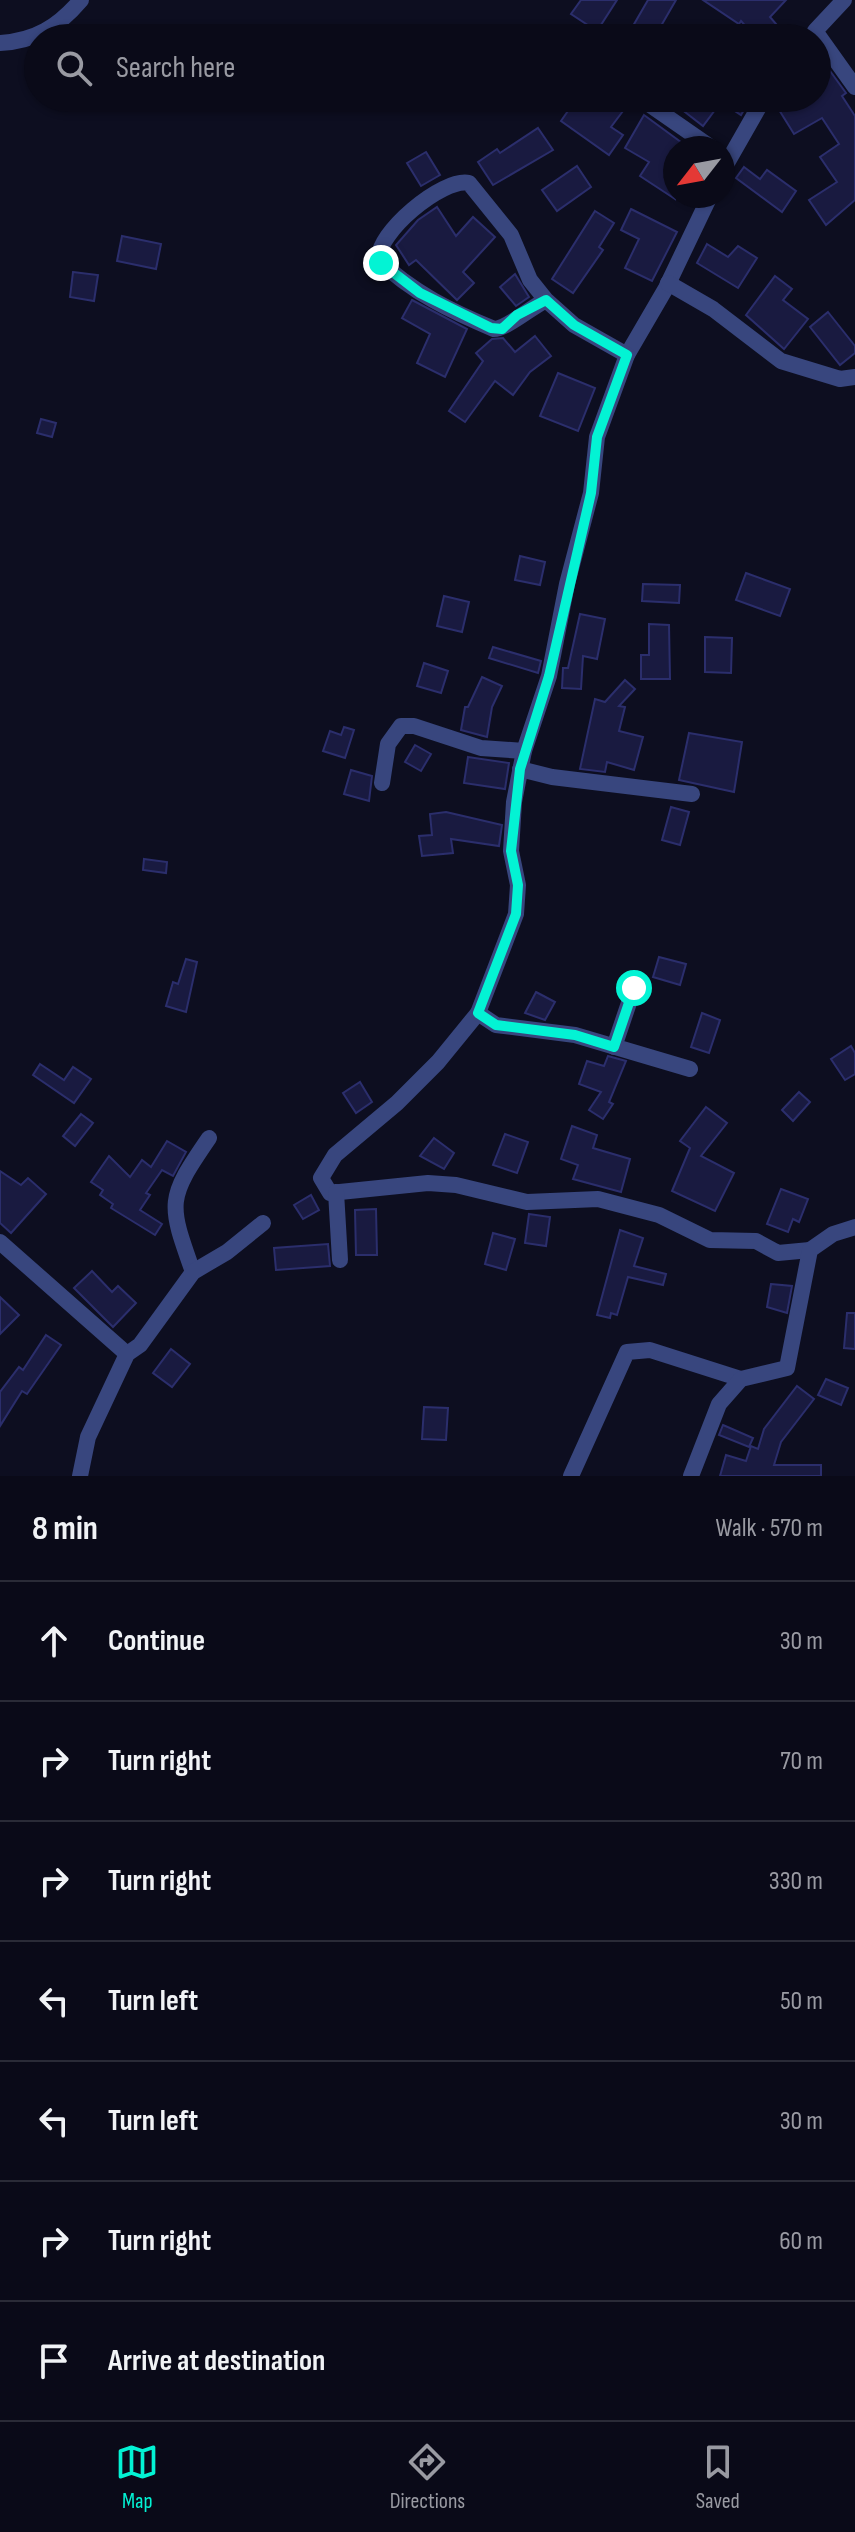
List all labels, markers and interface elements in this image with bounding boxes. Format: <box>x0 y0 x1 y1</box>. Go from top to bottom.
search box <box>24 24 831 112</box>
icon: search <box>52 46 96 90</box>
text: Search here <box>116 50 235 86</box>
north arrow <box>663 136 735 208</box>
route end <box>363 245 399 281</box>
route start <box>616 970 652 1006</box>
text: 8 min <box>32 1508 98 1549</box>
text: Walk · 570 m <box>715 1513 823 1544</box>
icon: ahead <box>32 1619 76 1663</box>
text: Continue <box>108 1623 205 1659</box>
text: 30 m <box>780 1626 823 1657</box>
icon: right <box>32 1739 76 1783</box>
text: Turn right <box>108 1743 211 1779</box>
text: 70 m <box>780 1746 823 1777</box>
icon: right <box>32 1859 76 1903</box>
text: Turn right <box>108 1863 211 1899</box>
text: 330 m <box>769 1866 823 1897</box>
icon: left <box>32 1979 76 2023</box>
text: Turn left <box>108 1983 198 2019</box>
text: 50 m <box>780 1986 823 2017</box>
icon: left <box>32 2099 76 2143</box>
text: Turn left <box>108 2103 198 2139</box>
text: 30 m <box>780 2106 823 2137</box>
icon: right <box>32 2219 76 2263</box>
text: Turn right <box>108 2223 211 2259</box>
text: 60 m <box>779 2226 823 2257</box>
icon: arrive <box>32 2339 76 2383</box>
text: Arrive at destination <box>108 2343 325 2379</box>
tab: Map <box>115 2440 159 2515</box>
tab: Directions <box>390 2440 465 2515</box>
tab: Saved <box>696 2440 740 2515</box>

